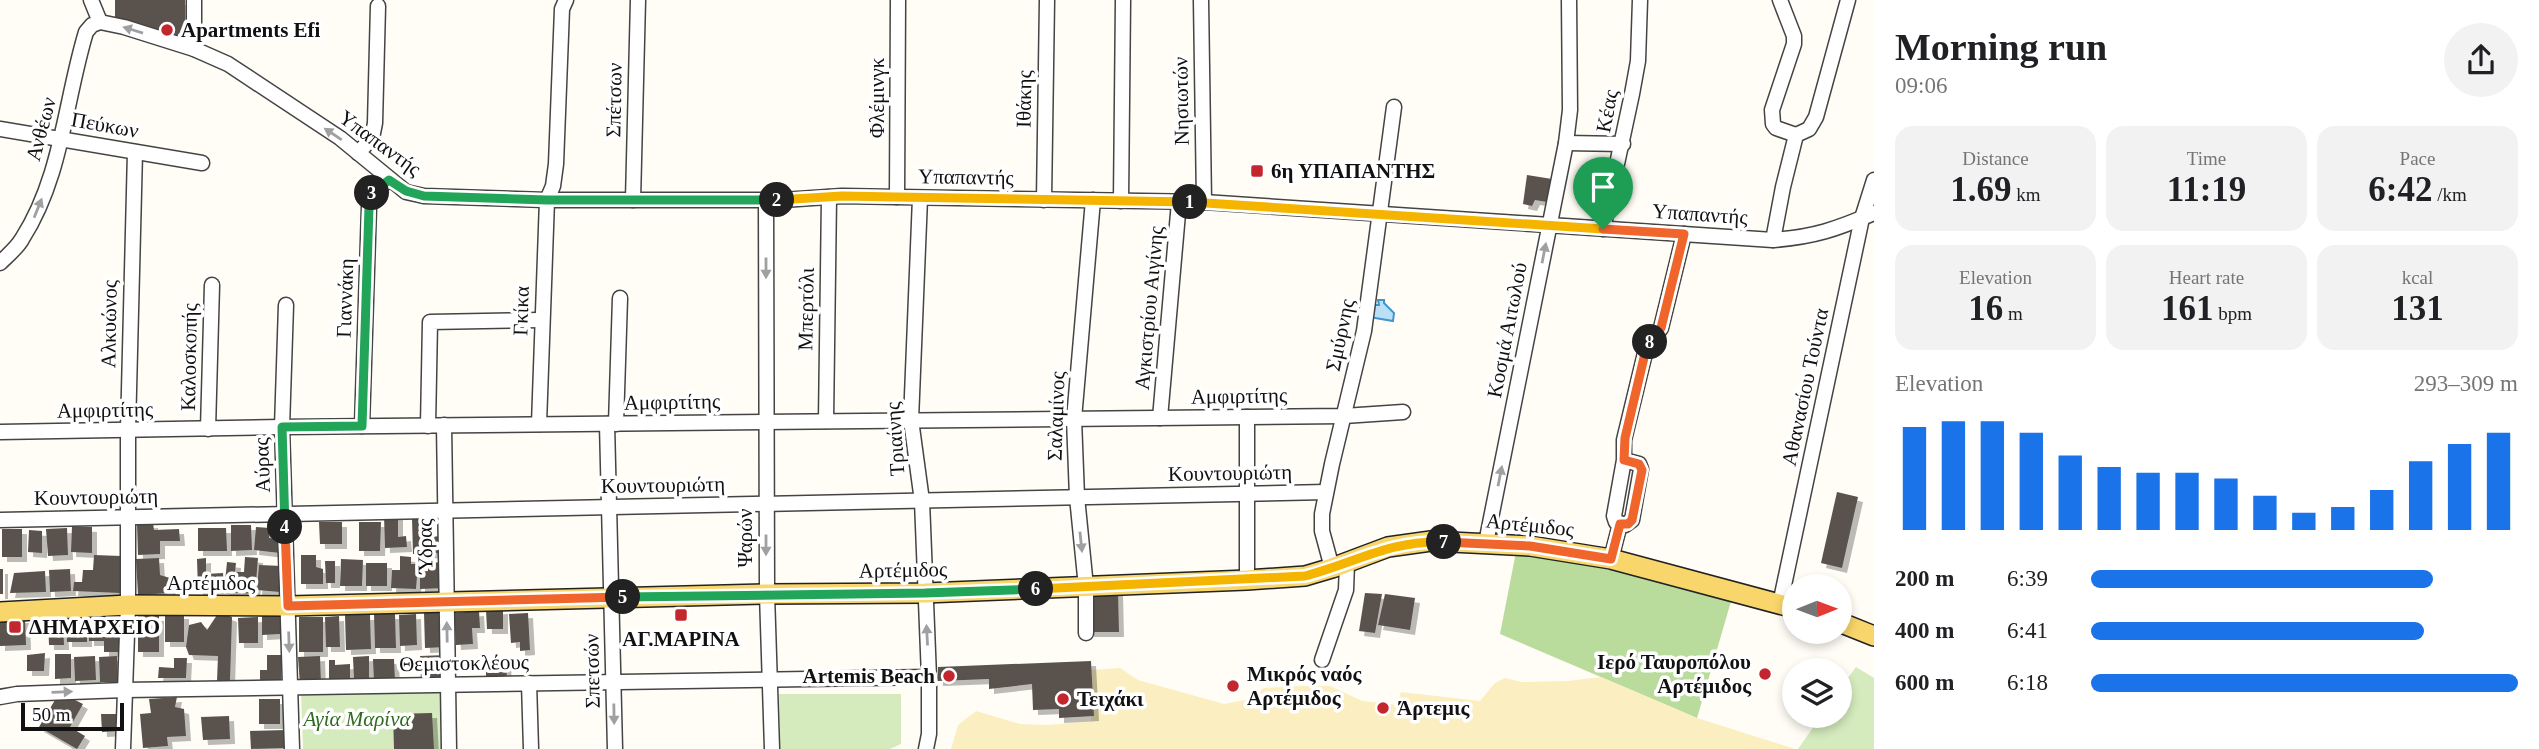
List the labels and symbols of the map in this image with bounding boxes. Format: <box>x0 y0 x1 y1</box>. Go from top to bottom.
place label: Apartments Efi <box>181 18 321 42</box>
marker: Apartments Efi <box>159 22 175 38</box>
one-way arrow <box>123 24 144 35</box>
street label: Νησιωτών <box>1168 56 1194 146</box>
street label: Φλέμινγκ <box>865 57 889 138</box>
street label: Σπέτσων <box>601 62 627 138</box>
street label: Ιθάκης <box>1011 69 1037 128</box>
street label: Κέας <box>1591 87 1623 135</box>
street label: Ανθέων <box>21 94 61 164</box>
street label: Υπαπαντής <box>334 105 426 181</box>
street label: Πεύκων <box>69 107 141 143</box>
one-way arrow <box>324 128 343 141</box>
pin <box>1573 157 1633 229</box>
place label: 6η ΥΠΑΠΑΝΤΗΣ <box>1271 159 1435 183</box>
marker: 6η ΥΠΑΠΑΝΤΗΣ <box>1249 163 1265 179</box>
street label: Υπαπαντής <box>918 164 1015 190</box>
pin: 3 <box>354 176 390 210</box>
pin: 2 <box>760 182 794 218</box>
pin: 1 <box>1172 184 1208 220</box>
one-way arrow <box>33 197 44 218</box>
street label: Υπαπαντής <box>1651 199 1749 229</box>
street label: Αγκιστρίου Αιγίνης <box>1130 224 1168 391</box>
one-way arrow <box>1539 242 1550 264</box>
street label: Γιαννάκη <box>332 258 358 338</box>
one-way arrow <box>760 258 772 280</box>
street label: Κοσμά Αιτωλού <box>1482 260 1532 400</box>
street label: Μπερτόλι <box>793 267 819 351</box>
street label: Αλκυώνος <box>96 279 122 368</box>
street label: Γκίκα <box>508 286 534 336</box>
street label: Σμύρνης <box>1321 296 1359 373</box>
street label: Καλοσκοπής <box>176 302 202 411</box>
street label: Αθανασίου Τούντα <box>1777 306 1833 468</box>
pin: 8 <box>1632 324 1668 360</box>
street label: Σαλαμίνος <box>1042 370 1070 461</box>
street label: Αμφιρτίτης <box>1191 383 1288 409</box>
street label: Αμφιρτίτης <box>624 389 721 415</box>
street label: Αμφιρτίτης <box>57 397 154 423</box>
street label: Τριαίνης <box>880 400 910 477</box>
street label: Αύρας <box>249 436 275 493</box>
street label: Κουντουριώτη <box>1168 460 1292 486</box>
one-way arrow <box>1494 465 1505 487</box>
street label: Κουντουριώτη <box>601 472 725 498</box>
street label: Κουντουριώτη <box>34 484 158 510</box>
street label: Αρτέμιδος <box>1485 508 1576 542</box>
street label: Ψαρών <box>733 509 757 567</box>
pin: 4 <box>268 510 302 544</box>
street label: Ύδρας <box>413 518 437 575</box>
pin: 7 <box>1426 524 1462 560</box>
one-way arrow <box>1076 531 1087 553</box>
one-way arrow <box>760 534 772 556</box>
street label: Αρτέμιδος <box>859 557 948 583</box>
street label: Αρτέμιδος <box>167 571 256 595</box>
pin: 6 <box>1018 572 1054 606</box>
north arrow <box>1782 574 1852 644</box>
pin: 5 <box>606 580 640 614</box>
marker: ΑΓ.ΜΑΡΙΝΑ <box>673 607 689 623</box>
place label: ΔΗΜΑΡΧΕΙΟ <box>29 615 160 639</box>
marker: ΔΗΜΑΡΧΕΙΟ <box>7 619 23 635</box>
one-way arrow <box>442 621 453 643</box>
one-way arrow <box>921 624 932 646</box>
place label: ΑΓ.ΜΑΡΙΝΑ <box>622 627 741 651</box>
one-way arrow <box>283 631 294 653</box>
street label: Σπετσών <box>579 633 605 709</box>
street label: Θεμιστοκλέους <box>399 650 530 676</box>
place label: Ιερό Ταυροπόλου Αρτέμιδος <box>1597 650 1752 698</box>
place label: Μικρός ναός Αρτέμιδος <box>1247 662 1362 710</box>
place label: Artemis Beach <box>803 664 935 688</box>
marker: Ιερό Ταυροπόλου Αρτέμιδος <box>1757 666 1773 682</box>
marker: Artemis Beach <box>941 668 957 684</box>
marker: Μικρός ναός Αρτέμιδος <box>1225 678 1241 694</box>
one-way arrow <box>52 686 74 697</box>
place label: Τειχάκι <box>1077 687 1144 711</box>
marker: Τειχάκι <box>1055 691 1071 707</box>
place label: Άρτεμις <box>1397 696 1470 720</box>
scale bar <box>21 700 124 732</box>
marker: Άρτεμις <box>1375 700 1391 716</box>
one-way arrow <box>608 703 620 725</box>
park label: Αγία Μαρίνα <box>301 707 411 731</box>

